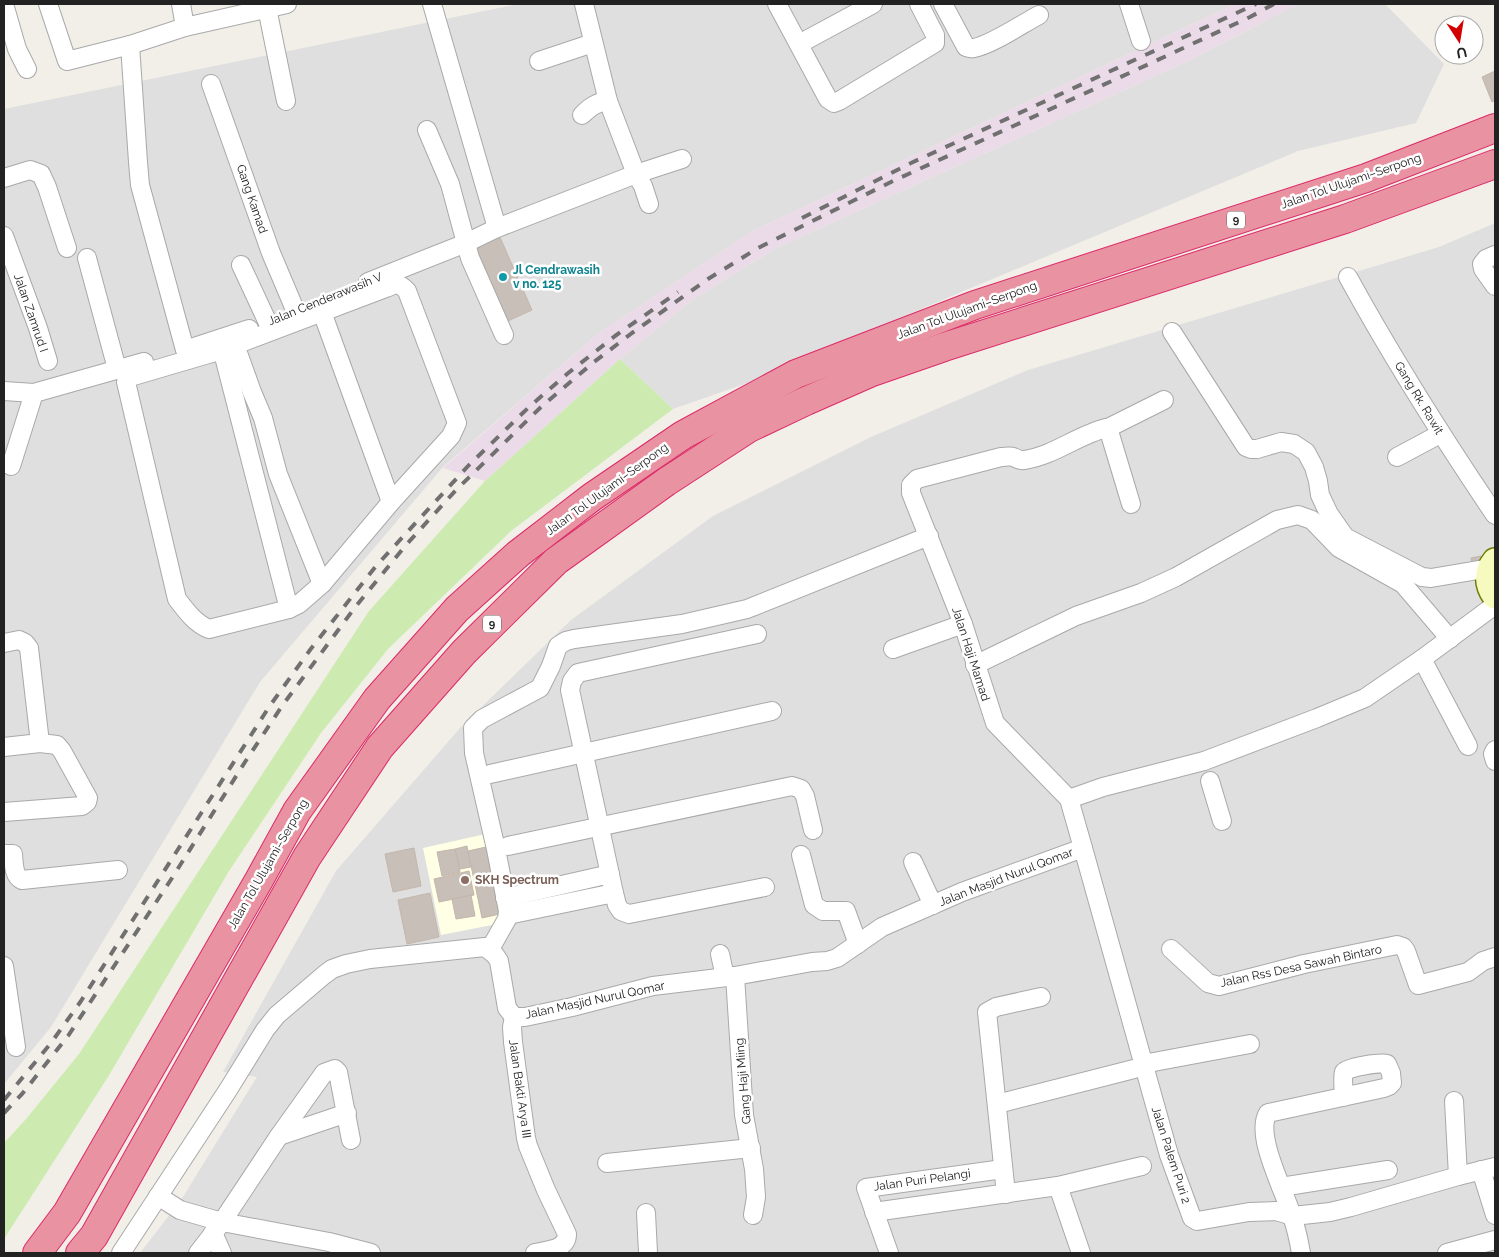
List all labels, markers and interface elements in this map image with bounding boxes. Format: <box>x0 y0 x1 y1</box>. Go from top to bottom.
north arrow <box>1434 15 1484 65</box>
text: U <box>1455 44 1469 62</box>
street label: Jalan Tol Ulujami–Serpong <box>1279 150 1423 212</box>
street label: Gang Kamad <box>234 163 270 235</box>
road number: 9 <box>1227 212 1245 228</box>
place label: Jl Cendrawasih v no. 125 <box>513 263 600 291</box>
street label: Jalan Cenderawasih V <box>266 270 384 328</box>
marker: Jl Cendrawasih v no. 125 <box>497 271 509 283</box>
street label: Jalan Zamrud I <box>11 272 51 354</box>
street label: Jalan Tol Ulujami–Serpong <box>895 278 1039 342</box>
street label: Gang Rk. Rawit <box>1392 359 1446 437</box>
street label: Jalan Tol Ulujami–Serpong <box>543 440 671 538</box>
street label: Jalan Haji Mamad <box>949 605 993 703</box>
road number: 9 <box>483 616 501 632</box>
street label: Jalan Tol Ulujami–Serpong <box>225 797 311 931</box>
street label: Jalan Masjid Nurul Qomar <box>937 845 1076 909</box>
place label: SKH Spectrum <box>475 873 559 887</box>
marker: SKH Spectrum <box>459 874 471 886</box>
street label: Jalan Rss Desa Sawah Bintaro <box>1219 942 1383 990</box>
street label: Jalan Masjid Nurul Qomar <box>524 978 667 1022</box>
street label: Gang Haji Miing <box>732 1037 754 1125</box>
street label: Jalan Bakti Arya III <box>506 1039 534 1139</box>
street label: Jalan Palem Puri 2 <box>1149 1105 1193 1205</box>
street label: Jalan Puri Pelangi <box>873 1166 971 1194</box>

